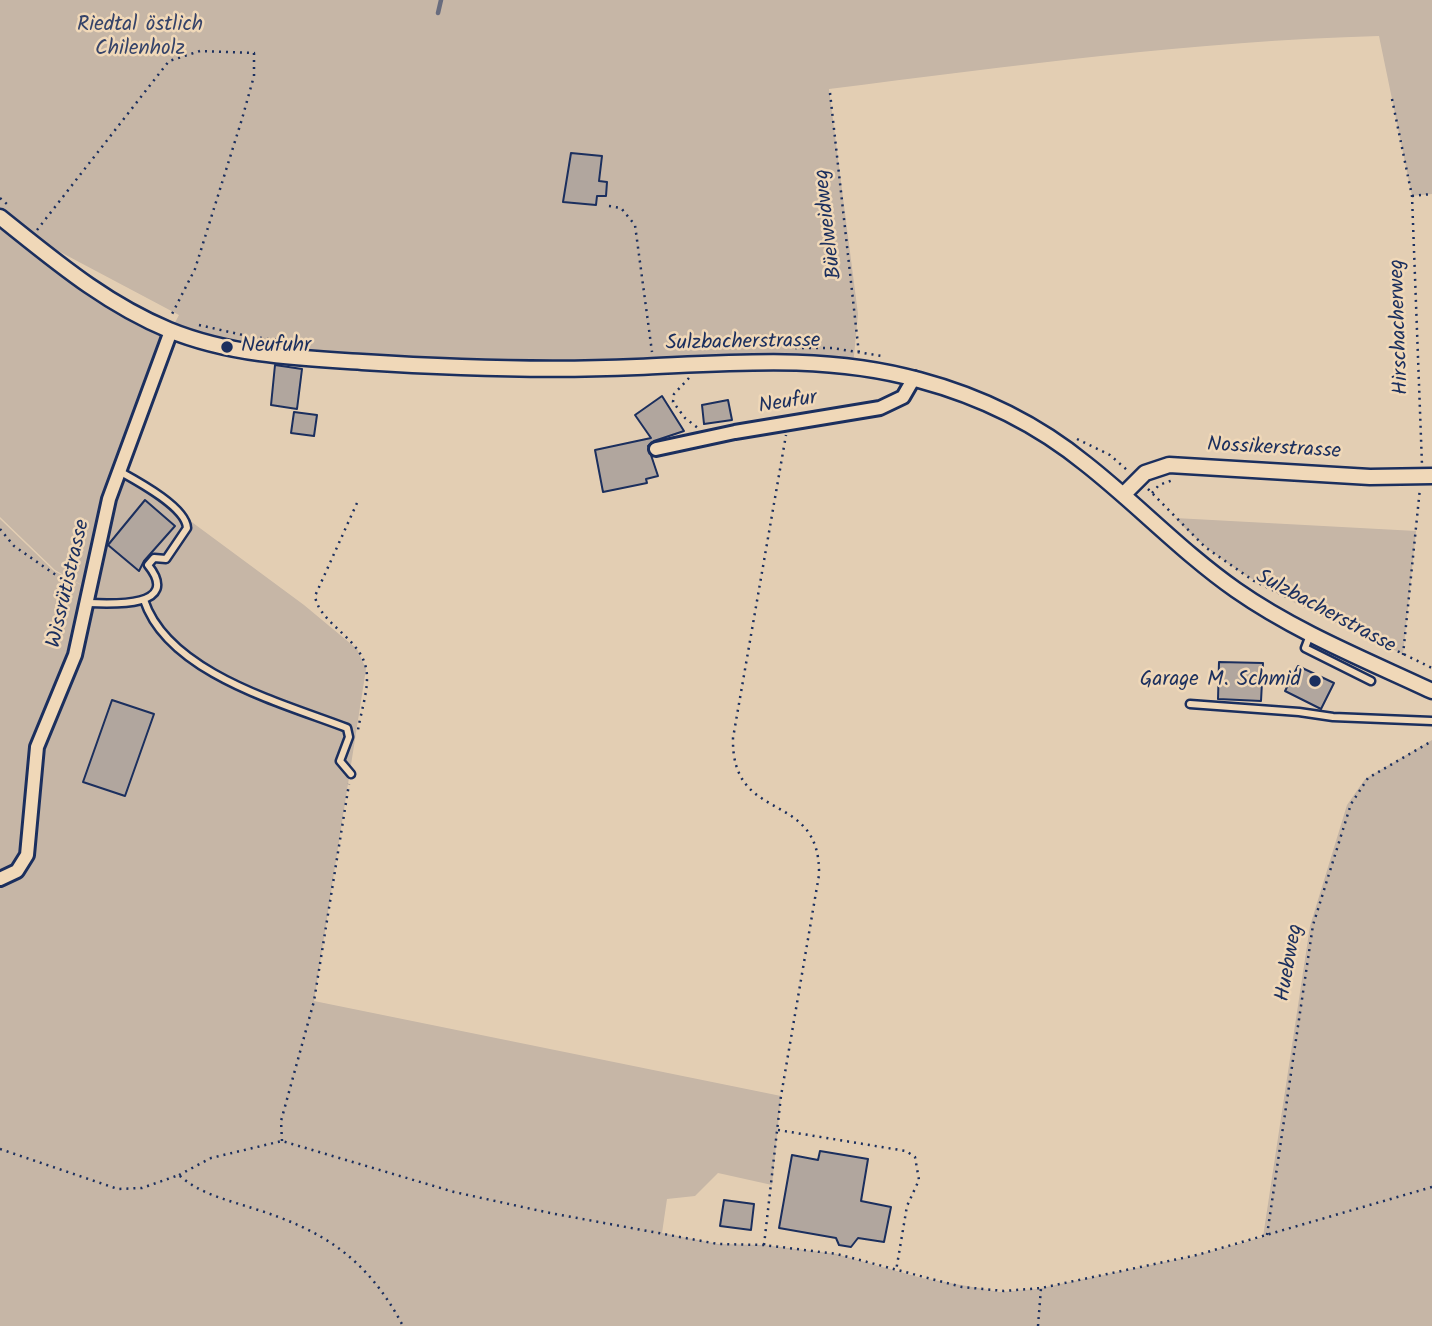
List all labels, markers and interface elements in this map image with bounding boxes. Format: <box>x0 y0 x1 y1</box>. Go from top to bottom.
park label: Riedtal östlich Chilenholz <box>77 13 203 63</box>
street label: Büelweidweg <box>811 168 849 280</box>
street label: Hirschacherweg <box>1386 259 1416 395</box>
street label: Sulzbacherstrasse <box>665 330 821 358</box>
place label: Neufuhr <box>241 334 311 360</box>
marker: Neufuhr <box>219 339 235 355</box>
street label: Neufur <box>757 387 819 421</box>
street label: Nossikerstrasse <box>1206 434 1342 466</box>
street label: Wissrütistrasse <box>43 518 97 650</box>
street label: Sulzbacherstrasse <box>1251 566 1399 660</box>
place label: Garage M. Schmid <box>1140 668 1301 694</box>
marker: Garage M. Schmid <box>1307 673 1323 689</box>
street label: Huebweg <box>1272 922 1310 1004</box>

